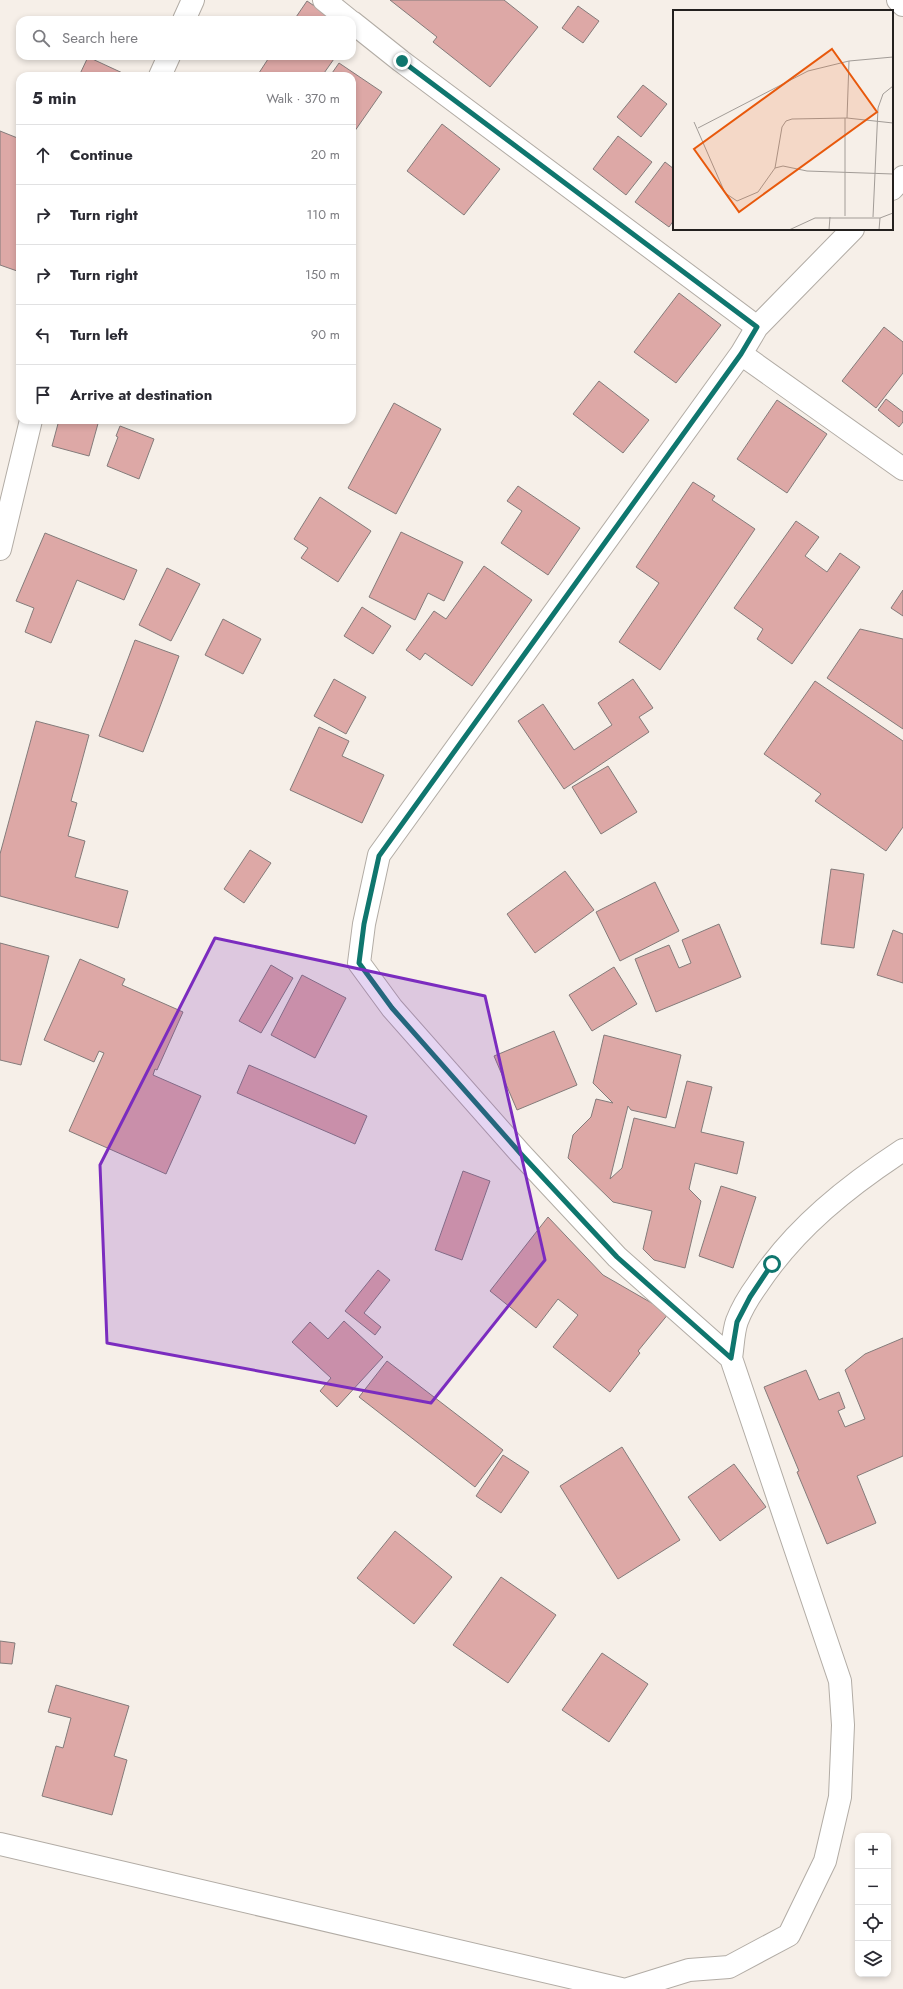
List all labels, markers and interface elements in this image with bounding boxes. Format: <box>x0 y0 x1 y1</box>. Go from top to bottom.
inset map <box>673 10 893 230</box>
search box <box>16 16 356 60</box>
icon: search <box>30 27 52 49</box>
text: Search here <box>62 27 138 49</box>
route end <box>393 52 411 70</box>
text: 5 min <box>32 86 76 110</box>
text: Walk · 370 m <box>266 89 340 108</box>
icon: ahead <box>32 144 54 166</box>
text: Continue <box>70 144 133 166</box>
text: 20 m <box>311 145 340 164</box>
icon: right <box>32 204 54 226</box>
text: Turn right <box>70 204 138 226</box>
text: 110 m <box>306 205 340 224</box>
icon: right <box>32 264 54 286</box>
text: Turn right <box>70 264 138 286</box>
text: 150 m <box>305 265 340 284</box>
icon: left <box>32 324 54 346</box>
text: Turn left <box>70 324 128 346</box>
text: 90 m <box>311 325 340 344</box>
icon: arrive <box>32 384 54 406</box>
text: Arrive at destination <box>70 384 212 406</box>
route start <box>763 1255 781 1273</box>
map controls <box>855 1833 891 1977</box>
button: + <box>855 1833 891 1869</box>
button: − <box>855 1869 891 1905</box>
button: locate <box>855 1905 891 1941</box>
button: layers <box>855 1941 891 1977</box>

